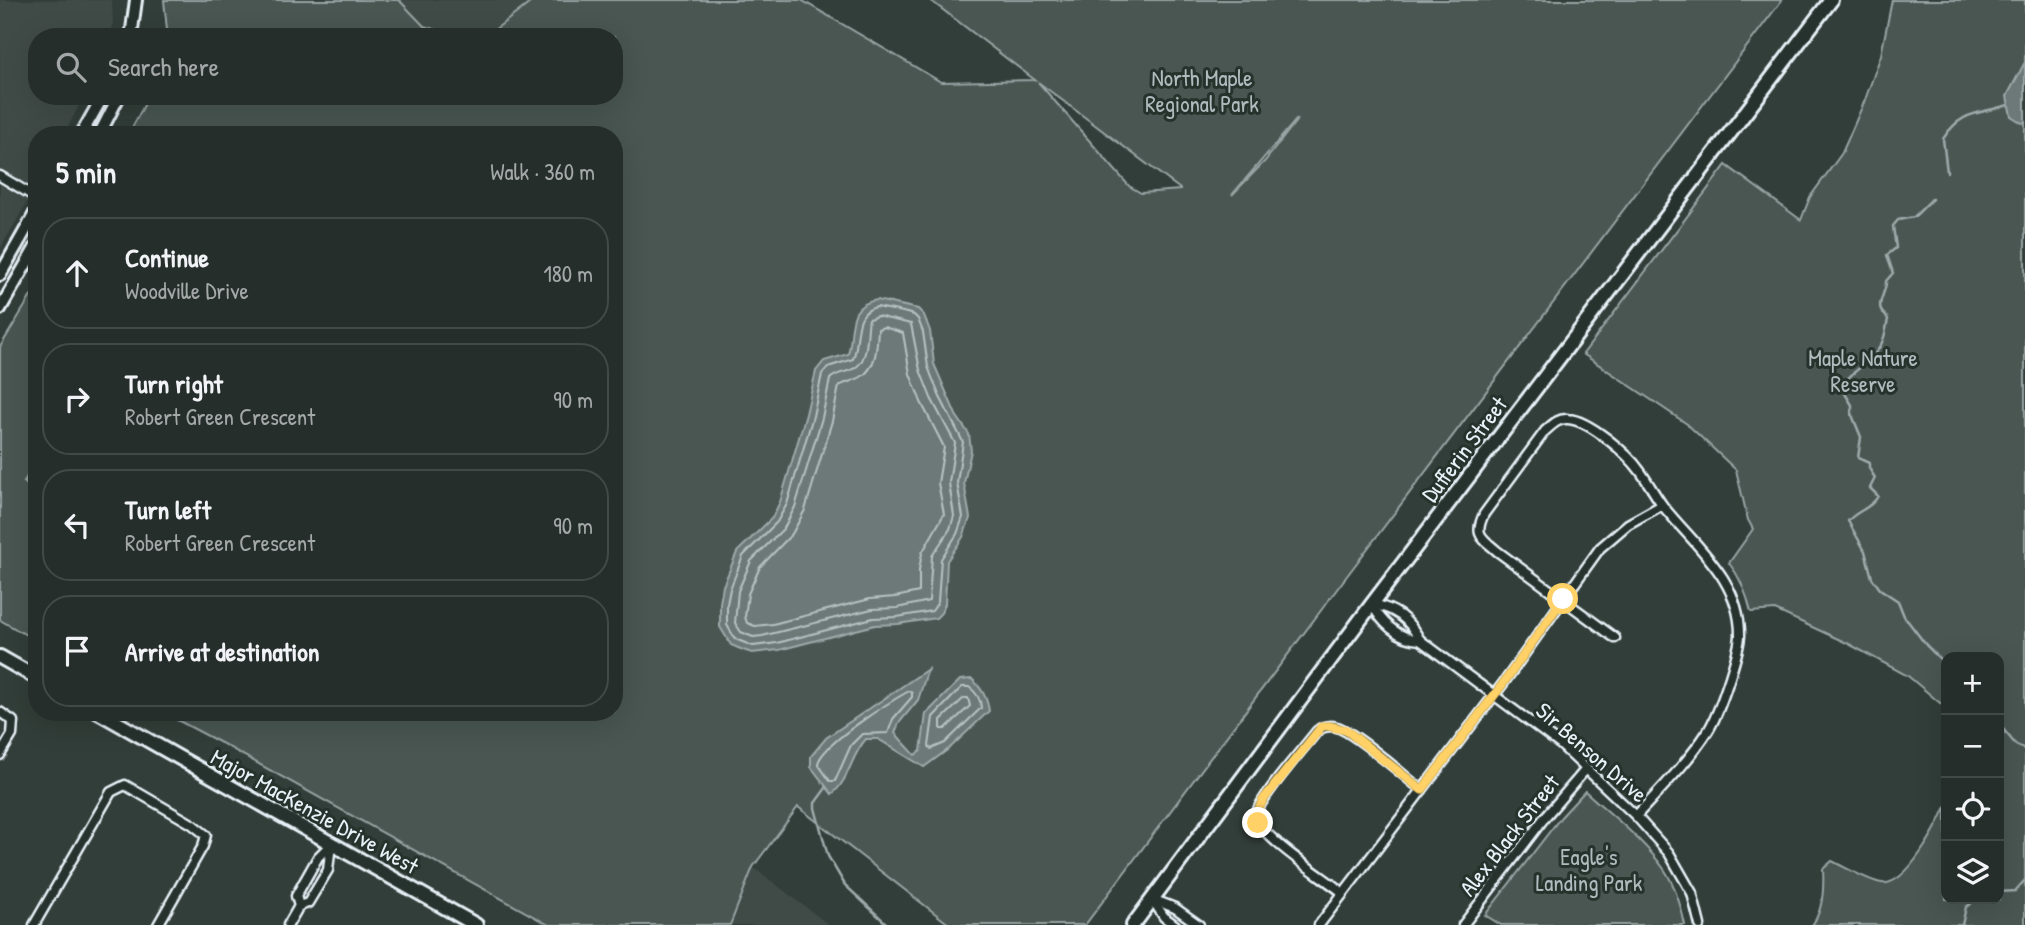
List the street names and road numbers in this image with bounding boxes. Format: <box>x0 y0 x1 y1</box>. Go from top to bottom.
street label: Dufferin Street <box>1414 389 1515 508</box>
street label: Sir Benson Drive <box>1530 695 1654 809</box>
street label: Major MacKenzie Drive West <box>206 741 425 882</box>
street label: Alex Black Street <box>1452 767 1567 902</box>

